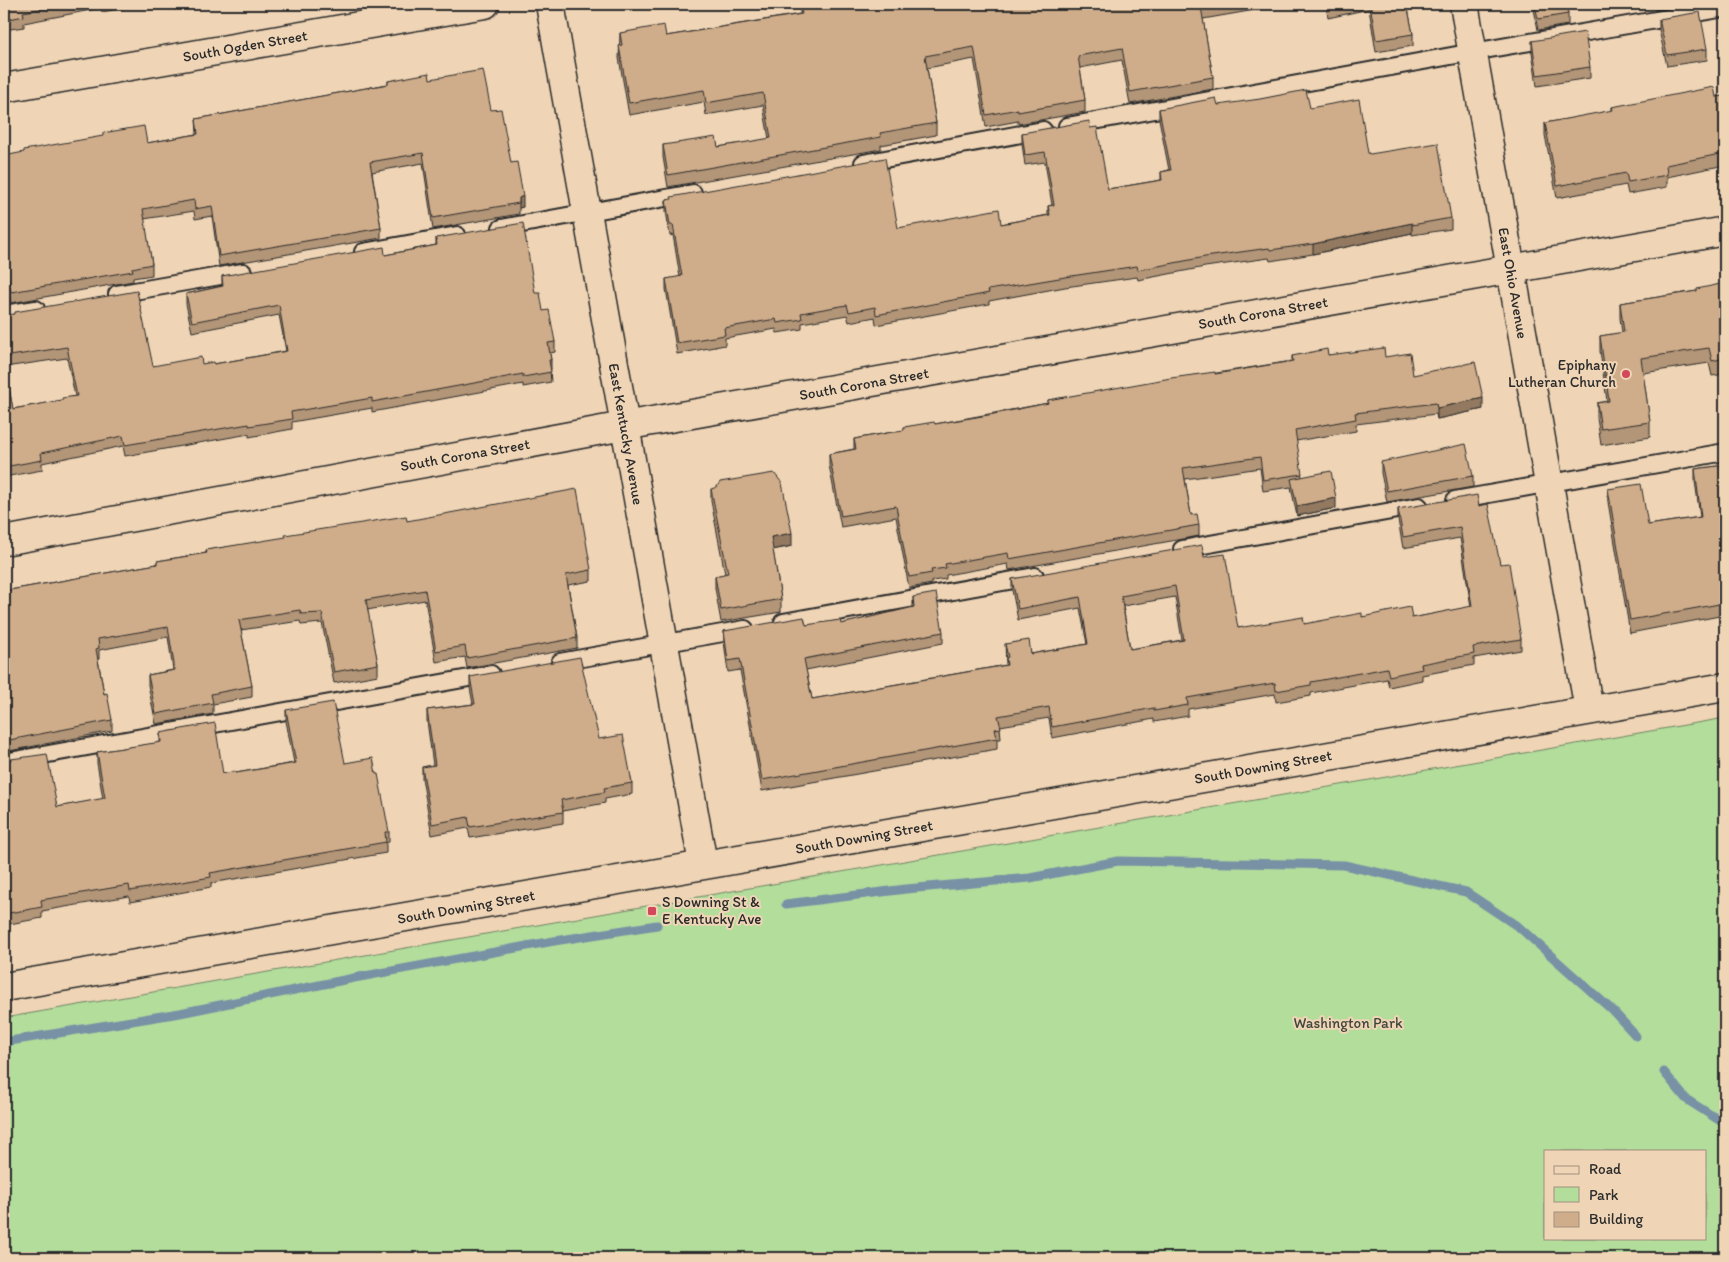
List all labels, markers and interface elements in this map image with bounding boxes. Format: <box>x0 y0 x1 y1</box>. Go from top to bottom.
street label: South Ogden Street <box>181 26 309 66</box>
street label: East Ohio Avenue <box>1494 226 1532 340</box>
street label: South Corona Street <box>1197 293 1329 333</box>
place label: Epiphany Lutheran Church <box>1508 356 1616 391</box>
street label: East Kentucky Avenue <box>605 362 647 506</box>
street label: South Corona Street <box>798 364 930 404</box>
marker: Epiphany Lutheran Church <box>1620 368 1632 380</box>
street label: South Corona Street <box>399 435 531 475</box>
street label: South Downing Street <box>1193 746 1334 788</box>
street label: South Downing Street <box>794 816 935 858</box>
street label: South Downing Street <box>396 886 537 928</box>
place label: S Downing St & E Kentucky Ave <box>662 893 761 928</box>
marker: S Downing St & E Kentucky Ave <box>646 905 658 917</box>
park label: Washington Park <box>1293 1014 1403 1032</box>
legend <box>1544 1150 1706 1240</box>
text: Road <box>1589 1160 1622 1178</box>
text: Park <box>1589 1186 1619 1204</box>
text: Building <box>1589 1210 1643 1228</box>

